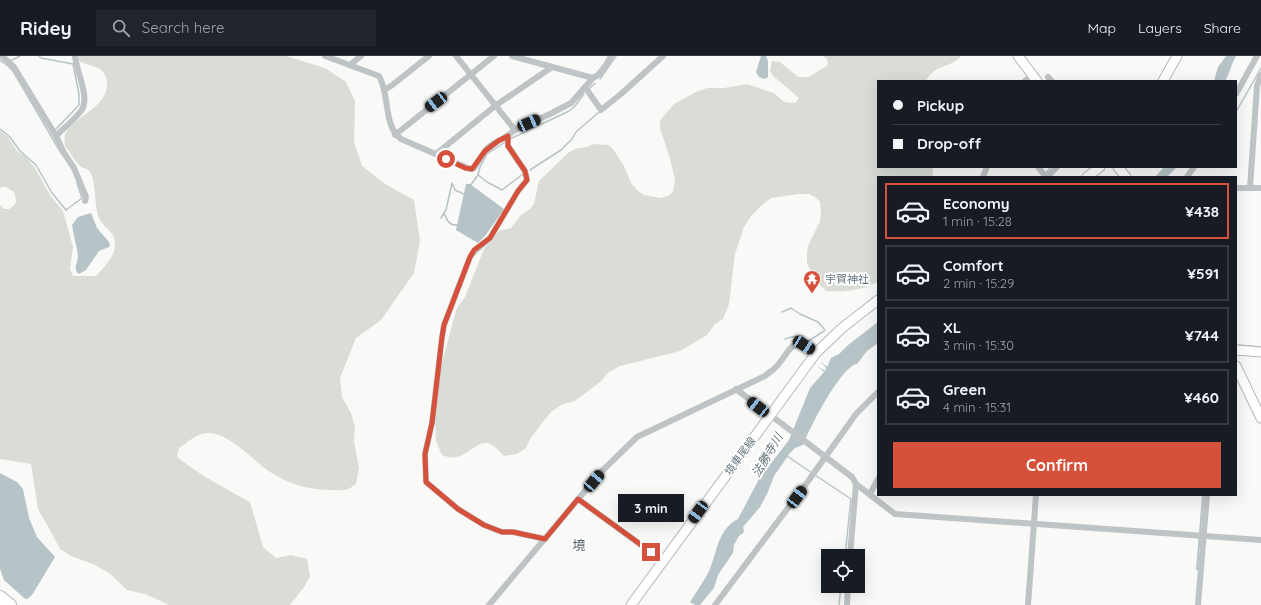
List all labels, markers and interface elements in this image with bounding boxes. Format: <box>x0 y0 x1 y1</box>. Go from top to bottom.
search box <box>96 10 376 46</box>
text: Ridey <box>20 16 72 40</box>
icon: search <box>110 17 132 39</box>
text: Search here <box>142 18 225 37</box>
text: Map <box>1087 19 1116 37</box>
text: Layers <box>1138 19 1182 37</box>
text: Share <box>1204 19 1241 37</box>
car <box>423 90 449 114</box>
text: Pickup <box>917 96 964 115</box>
car <box>516 113 542 133</box>
text: Drop-off <box>917 134 981 153</box>
route start <box>437 150 455 168</box>
icon: car <box>895 193 931 229</box>
text: Economy <box>943 194 1010 213</box>
text: ¥438 <box>1185 202 1219 221</box>
text: 1 min · 15:28 <box>943 213 1012 229</box>
icon: car <box>895 255 931 291</box>
text: Comfort <box>943 256 1004 275</box>
text: ¥591 <box>1187 264 1219 283</box>
temple icon: 宇賀神社 <box>802 269 822 294</box>
place label: 宇賀神社 <box>825 272 869 286</box>
text: 2 min · 15:29 <box>943 275 1014 291</box>
icon: car <box>895 317 931 353</box>
text: XL <box>943 318 961 337</box>
text: ¥744 <box>1185 326 1219 345</box>
car <box>791 334 817 356</box>
text: 3 min · 15:30 <box>943 337 1014 353</box>
icon: car <box>895 379 931 415</box>
text: Green <box>943 380 986 399</box>
text: ¥460 <box>1184 388 1219 407</box>
car <box>745 395 771 419</box>
text: 4 min · 15:31 <box>943 399 1011 415</box>
water label: 法勝寺川 <box>748 429 787 479</box>
street label: 境車尾線 <box>721 434 759 478</box>
button: Confirm <box>893 442 1221 488</box>
car <box>582 468 606 494</box>
car <box>785 484 809 510</box>
callout: 3 min <box>618 494 684 522</box>
car <box>686 499 710 525</box>
text: 3 min <box>634 500 668 516</box>
district label: 境 <box>572 537 586 553</box>
route end <box>642 543 660 561</box>
map controls <box>821 549 865 593</box>
button: locate <box>821 549 865 593</box>

